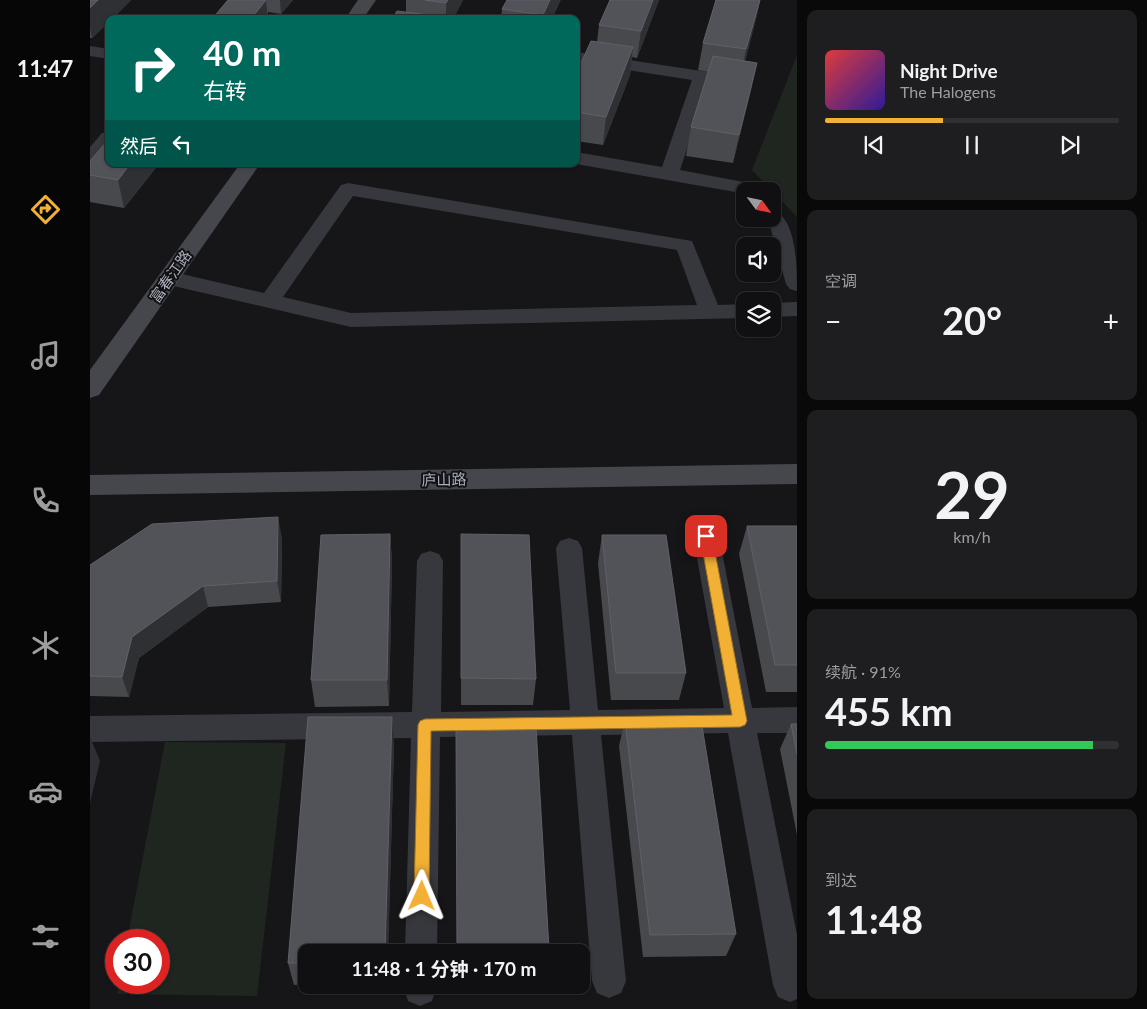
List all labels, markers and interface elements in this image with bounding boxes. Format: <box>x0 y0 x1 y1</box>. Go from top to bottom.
text: 40 m <box>203 31 281 73</box>
icon: right <box>120 35 185 100</box>
text: 11:47 <box>17 55 73 82</box>
text: Night Drive <box>900 59 998 82</box>
text: 右转 <box>203 77 247 104</box>
text: The Halogens <box>900 82 996 101</box>
icon: left <box>168 130 196 158</box>
icon: previous <box>860 131 888 159</box>
icon: pause <box>958 131 986 159</box>
icon: next <box>1056 131 1084 159</box>
text: 然后 <box>120 134 158 157</box>
north arrow <box>736 182 781 228</box>
map controls <box>736 182 781 337</box>
icon: directions <box>28 192 63 227</box>
button: sound <box>736 237 781 282</box>
street label: 富春江路 <box>145 246 195 306</box>
text: 空调 <box>825 271 857 290</box>
button: layers <box>736 292 781 337</box>
text: 20° <box>942 297 1002 343</box>
text: − <box>825 304 841 338</box>
text: + <box>1103 304 1119 338</box>
icon: music <box>28 338 63 373</box>
text: 29 <box>934 455 1010 533</box>
street label: 庐山路 <box>421 470 467 488</box>
icon: phone <box>28 483 63 518</box>
pin <box>685 515 727 557</box>
icon: arrive <box>692 522 720 550</box>
text: km/h <box>953 527 991 546</box>
icon: climate <box>28 628 63 663</box>
text: 续航 · 91% <box>825 662 901 681</box>
text: 455 km <box>825 688 953 734</box>
icon: car <box>28 774 63 809</box>
position arrow <box>395 869 447 921</box>
text: 到达 <box>825 870 857 889</box>
text: 11:48 <box>825 896 923 942</box>
icon: filters <box>28 919 63 954</box>
speed limit sign: 30 <box>105 929 170 994</box>
text: 11:48 · 1 分钟 · 170 m <box>351 957 537 980</box>

